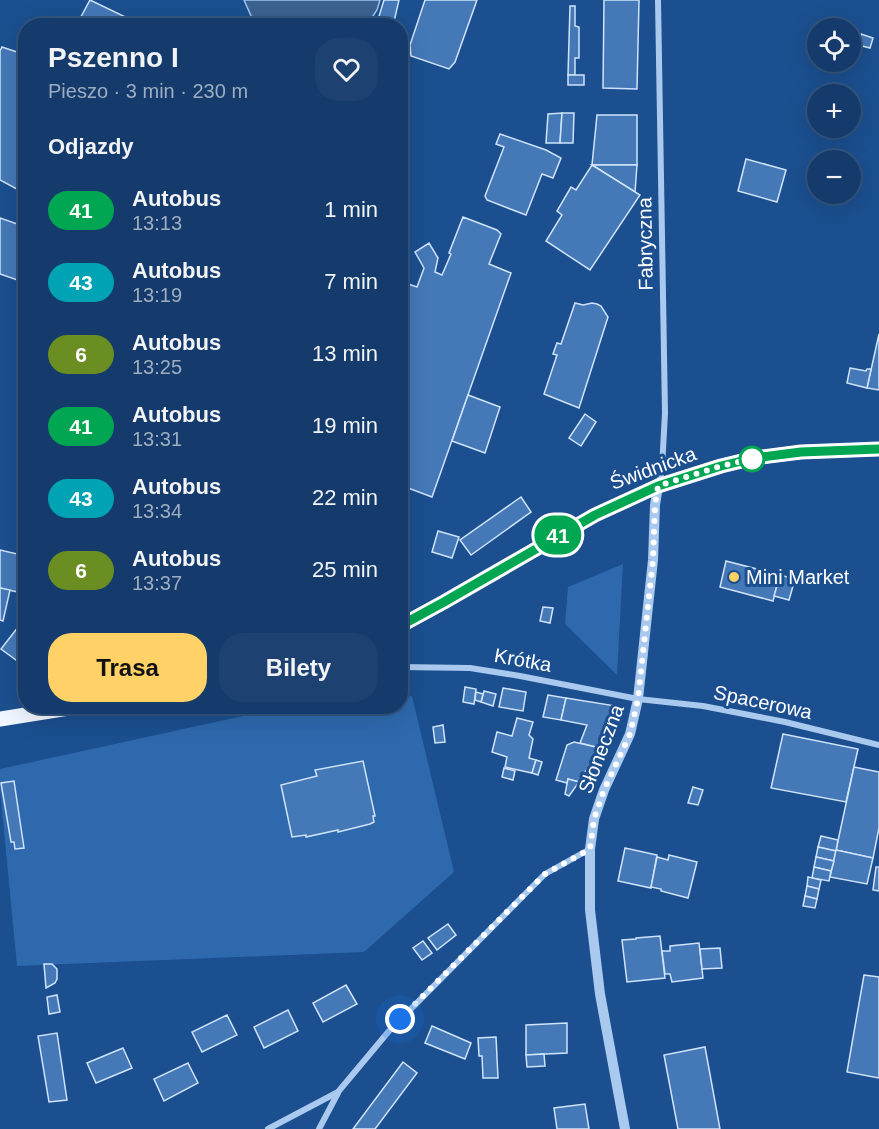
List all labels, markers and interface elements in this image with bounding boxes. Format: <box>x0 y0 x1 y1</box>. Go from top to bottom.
map controls <box>807 18 861 204</box>
button: locate <box>807 18 861 72</box>
button: heart <box>315 38 378 101</box>
text: Pszenno I <box>48 42 179 73</box>
text: Pieszo · 3 min · 230 m <box>48 80 248 102</box>
button: + <box>807 84 861 138</box>
text: Odjazdy <box>48 134 134 159</box>
button: − <box>807 150 861 204</box>
text: Autobus <box>132 186 221 211</box>
street label: Fabryczna <box>633 196 657 291</box>
text: 1 min <box>324 197 378 222</box>
text: 41 <box>69 199 93 222</box>
text: 13:13 <box>132 212 182 234</box>
text: Autobus <box>132 258 221 283</box>
text: 7 min <box>324 269 378 294</box>
text: 43 <box>69 271 93 294</box>
text: 13:19 <box>132 284 182 306</box>
text: Autobus <box>132 330 221 355</box>
text: 13 min <box>312 341 378 366</box>
text: 6 <box>75 343 87 366</box>
text: 13:25 <box>132 356 182 378</box>
text: Autobus <box>132 402 221 427</box>
text: 19 min <box>312 413 378 438</box>
text: 41 <box>69 415 93 438</box>
text: 13:31 <box>132 428 182 450</box>
street label: Świdnicka <box>607 441 700 494</box>
unlabelled marker <box>739 446 765 472</box>
text: Autobus <box>132 474 221 499</box>
text: 22 min <box>312 485 378 510</box>
text: 43 <box>69 487 93 510</box>
text: 13:34 <box>132 500 182 522</box>
line badge: 41 <box>531 516 585 554</box>
text: 41 <box>546 524 570 547</box>
text: Autobus <box>132 546 221 571</box>
text: 25 min <box>312 557 378 582</box>
text: 6 <box>75 559 87 582</box>
place label: Mini Market <box>746 566 850 588</box>
marker: Mini Market <box>727 570 741 584</box>
text: 13:37 <box>132 572 182 594</box>
button: Trasa <box>48 633 207 702</box>
button: Bilety <box>219 633 378 702</box>
street label: Krótka <box>493 644 554 676</box>
street label: Spacerowa <box>712 681 815 723</box>
street label: Słoneczna <box>574 701 628 797</box>
your location <box>385 1004 415 1034</box>

